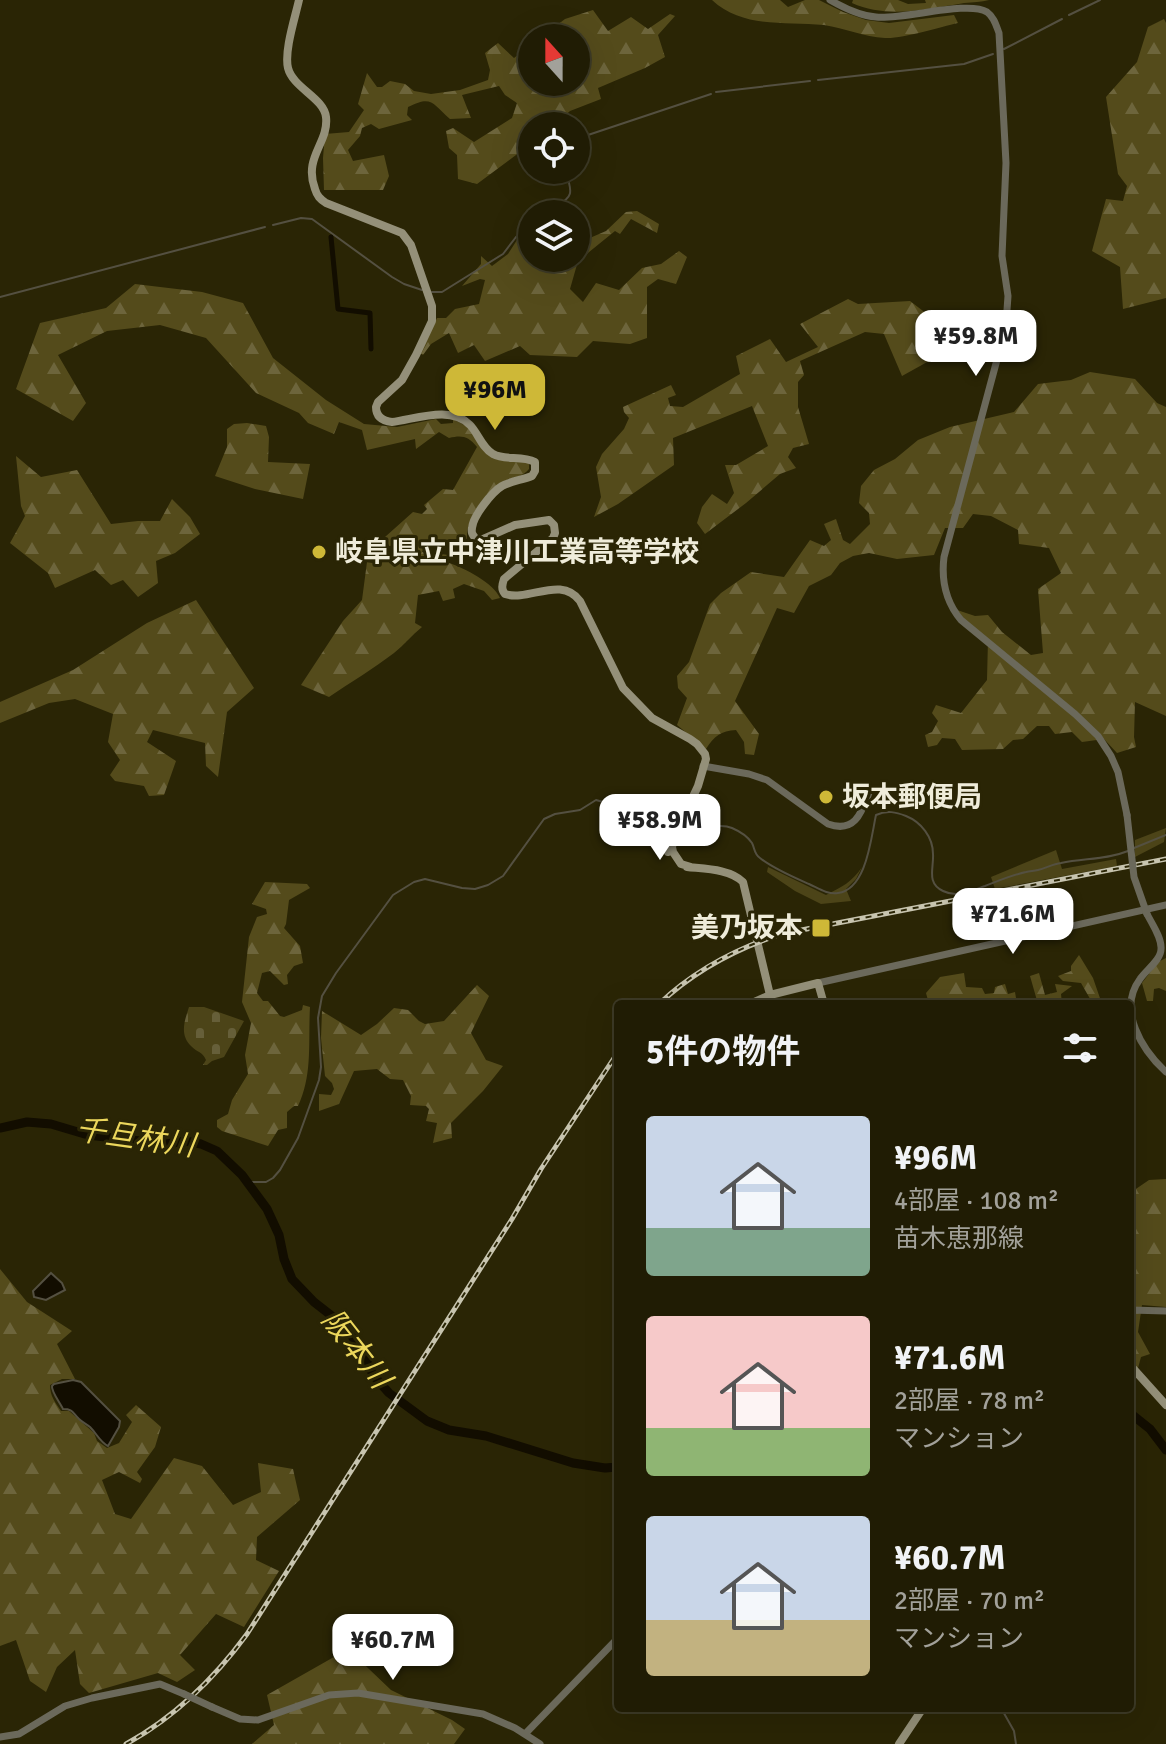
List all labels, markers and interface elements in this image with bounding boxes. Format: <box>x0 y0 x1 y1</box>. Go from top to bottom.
north arrow <box>518 24 590 96</box>
map controls <box>518 24 590 272</box>
button: locate <box>518 112 590 184</box>
button: layers <box>518 200 590 272</box>
pin: ¥59.8M <box>911 310 1041 378</box>
text: ¥59.8M <box>933 320 1019 352</box>
pin: ¥96M <box>448 364 542 432</box>
text: ¥96M <box>463 374 527 406</box>
place label: 岐阜県立中津川工業高等学校 <box>335 535 699 569</box>
marker: 岐阜県立中津川工業高等学校 <box>310 543 328 561</box>
place label: 坂本郵便局 <box>842 780 982 814</box>
marker: 坂本郵便局 <box>817 788 835 806</box>
pin: ¥58.9M <box>595 794 725 862</box>
text: ¥58.9M <box>617 804 703 836</box>
pin: ¥71.6M <box>948 888 1078 956</box>
text: ¥71.6M <box>970 898 1056 930</box>
place label: 美乃坂本 <box>691 911 803 945</box>
marker: 美乃坂本 <box>810 917 832 939</box>
icon: filters <box>1058 1026 1102 1070</box>
text: 5件の物件 <box>646 1031 800 1073</box>
water label: 千旦林川 <box>73 1111 200 1165</box>
text: ¥96M <box>894 1137 977 1179</box>
icon: home <box>710 1148 806 1244</box>
text: 4部屋 · 108 m² <box>894 1185 1059 1217</box>
text: 苗木恵那線 <box>894 1223 1024 1255</box>
water label: 阪本川 <box>314 1302 400 1398</box>
text: ¥71.6M <box>894 1337 1006 1379</box>
icon: home <box>710 1348 806 1444</box>
text: 2部屋 · 78 m² <box>894 1385 1045 1417</box>
text: マンション <box>894 1423 1024 1455</box>
text: ¥60.7M <box>894 1537 1006 1579</box>
icon: home <box>710 1548 806 1644</box>
text: 2部屋 · 70 m² <box>894 1585 1045 1617</box>
pin: ¥60.7M <box>328 1614 458 1682</box>
text: マンション <box>894 1623 1024 1655</box>
text: ¥60.7M <box>350 1624 436 1656</box>

